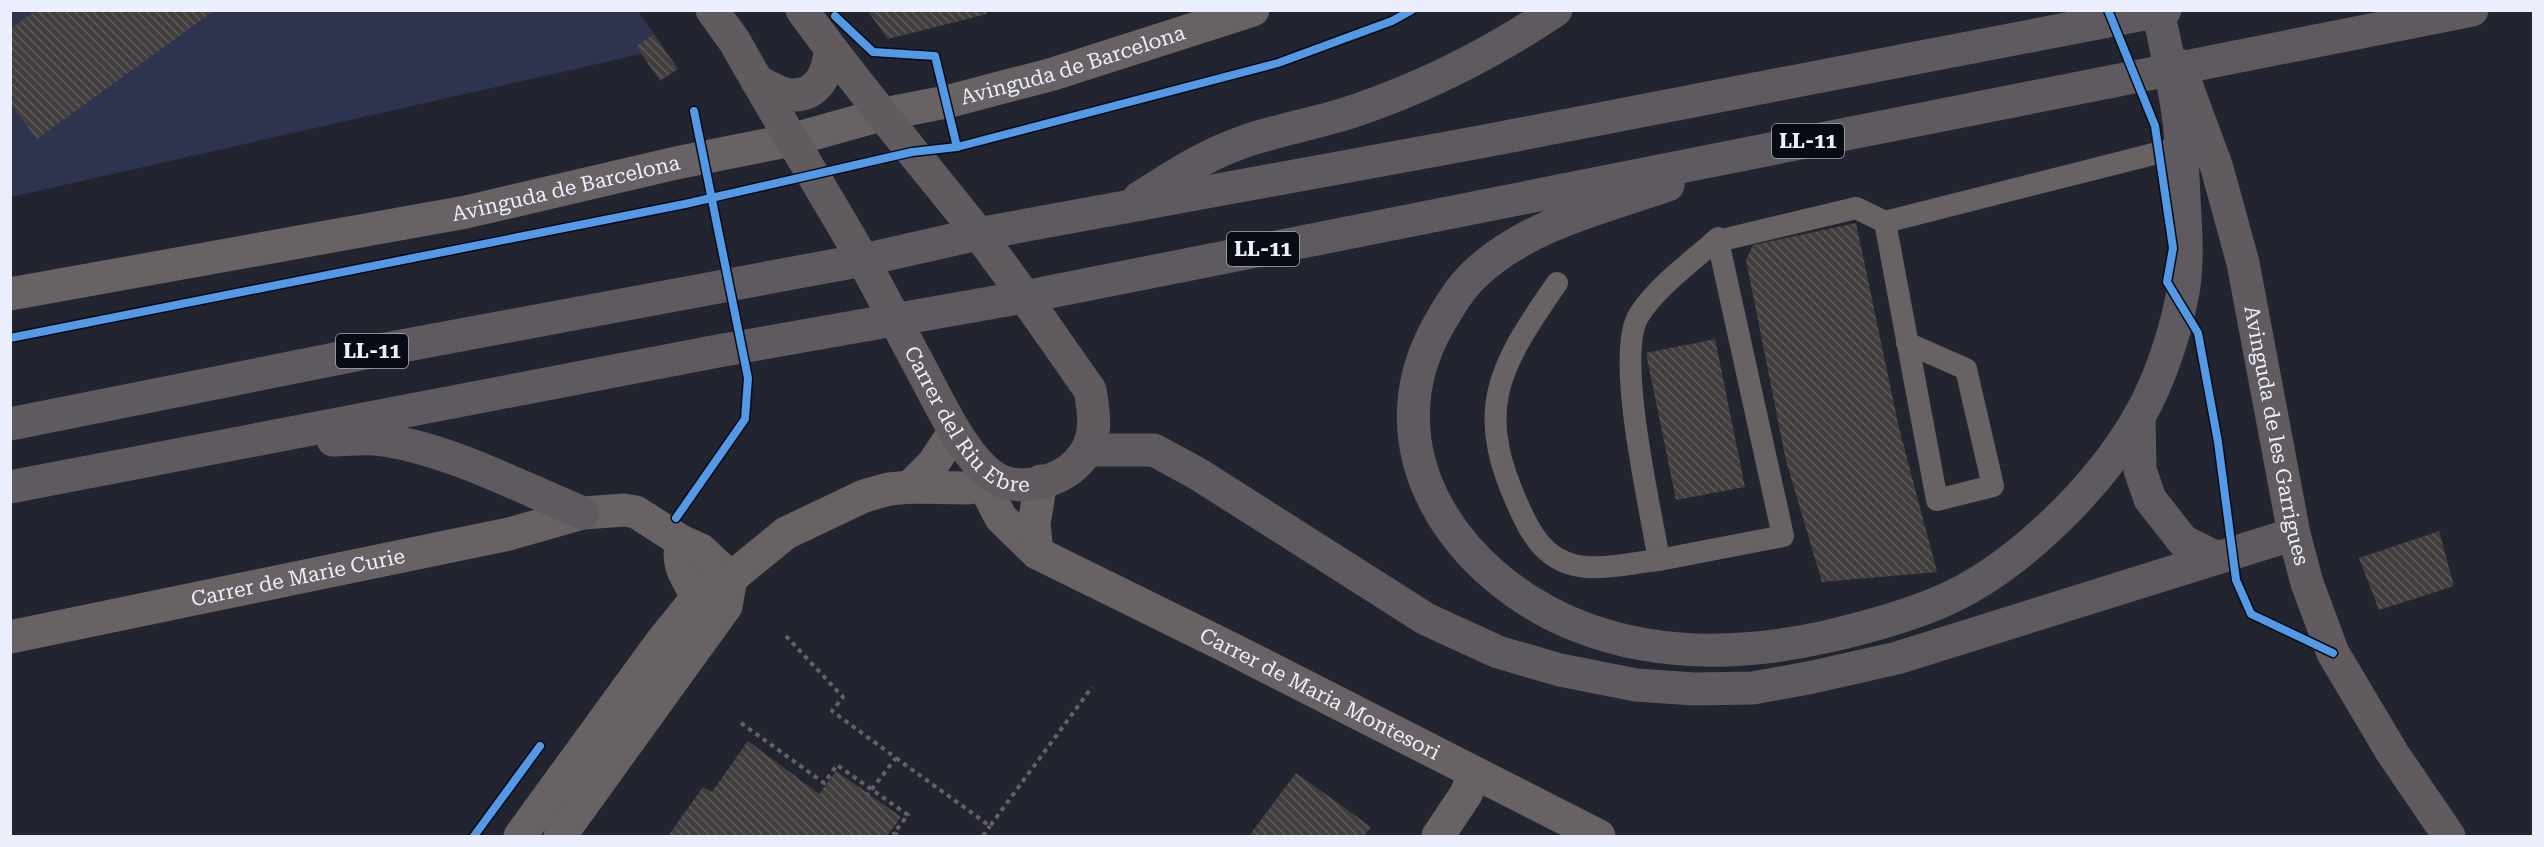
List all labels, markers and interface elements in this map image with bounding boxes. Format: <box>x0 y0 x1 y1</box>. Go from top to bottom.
street label: Avinguda de Barcelona <box>958 20 1189 110</box>
road number: LL-11 <box>1772 124 1844 158</box>
street label: Avinguda de Barcelona <box>450 150 683 226</box>
road number: LL-11 <box>1227 232 1299 266</box>
street label: Avinguda de les Garrigues <box>2239 304 2314 568</box>
road number: LL-11 <box>336 334 408 368</box>
street label: Carrer del Riu Ebre <box>899 342 1030 497</box>
street label: Carrer de Marie Curie <box>189 544 407 611</box>
street label: Carrer de Maria Montesori <box>1196 623 1444 765</box>

